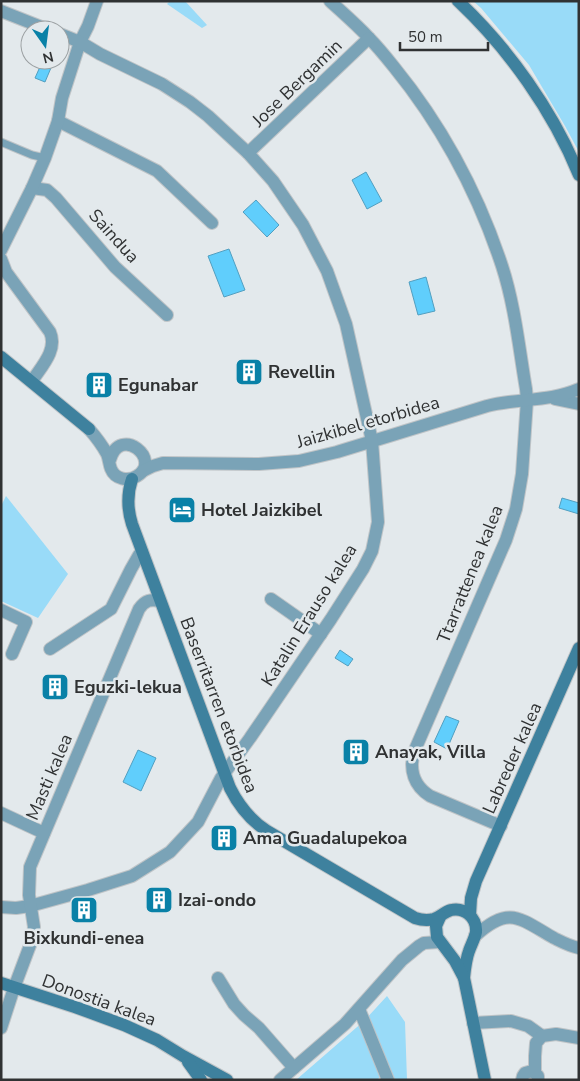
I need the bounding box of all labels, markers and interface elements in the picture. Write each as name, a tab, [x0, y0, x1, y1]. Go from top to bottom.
north arrow	[20, 20, 70, 70]
scale bar	[400, 20, 488, 52]
text: 50 m	[408, 27, 443, 47]
street label: Jose Bergamin	[246, 34, 347, 133]
text: N	[41, 47, 55, 68]
street label: Saindua	[83, 204, 145, 268]
building icon: Revellin	[234, 357, 264, 387]
place label: Revellin	[268, 360, 335, 384]
building icon: Egunabar	[84, 370, 114, 400]
place label: Egunabar	[118, 373, 198, 397]
street label: Jaizkibel etorbidea	[293, 390, 442, 454]
hotel icon: Hotel Jaizkibel	[167, 495, 197, 525]
place label: Hotel Jaizkibel	[201, 498, 323, 522]
street label: Ttarrattenea kalea	[431, 501, 509, 647]
street label: Katalin Erauso kalea	[255, 539, 363, 691]
street label: Baserritarren etorbidea	[174, 614, 264, 796]
building icon: Eguzki-lekua	[40, 672, 70, 702]
place label: Eguzki-lekua	[74, 675, 182, 699]
street label: Labreder kalea	[477, 698, 547, 818]
street label: Masti kalea	[20, 730, 78, 824]
building icon: Anayak, Villa	[341, 737, 371, 767]
place label: Anayak, Villa	[375, 740, 486, 764]
building icon: Ama Guadalupekoa	[209, 823, 239, 853]
place label: Ama Guadalupekoa	[243, 826, 407, 850]
building icon: Izai-ondo	[144, 885, 174, 915]
place label: Izai-ondo	[178, 888, 256, 912]
building icon: Bixkundi-enea	[69, 895, 99, 925]
place label: Bixkundi-enea	[24, 926, 144, 950]
street label: Donostia kalea	[39, 968, 159, 1032]

